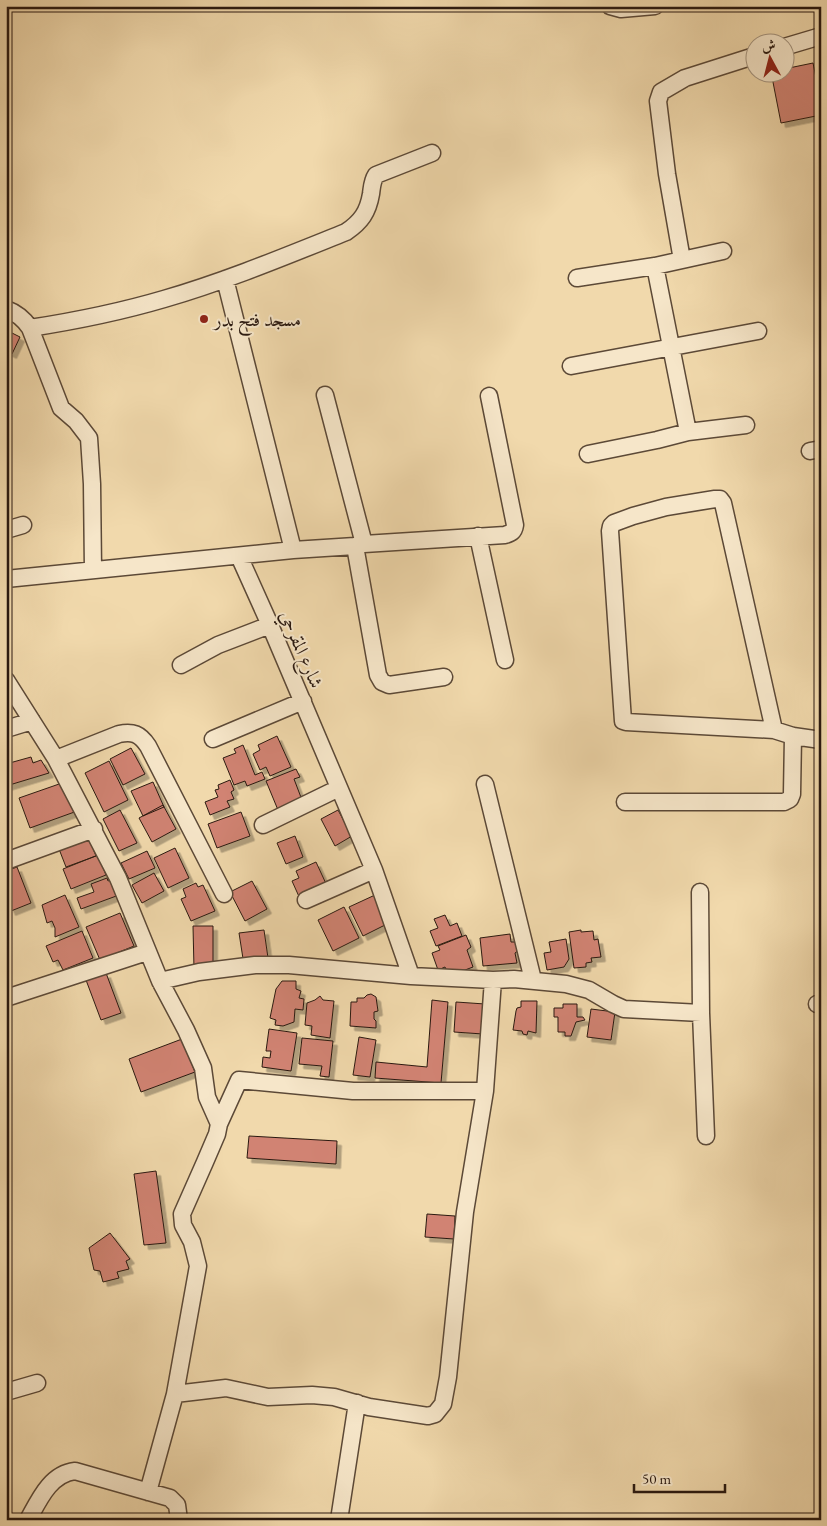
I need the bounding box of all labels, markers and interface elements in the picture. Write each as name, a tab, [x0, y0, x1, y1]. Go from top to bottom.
north arrow	[744, 32, 794, 82]
text: ش	[760, 35, 777, 55]
place label: مسجد فتح بدر	[212, 307, 301, 337]
marker: مسجد فتح بدر	[198, 313, 210, 325]
street label: شارع المقرحي	[271, 607, 329, 693]
scale bar	[634, 1461, 726, 1493]
text: 50 m	[642, 1469, 671, 1488]

